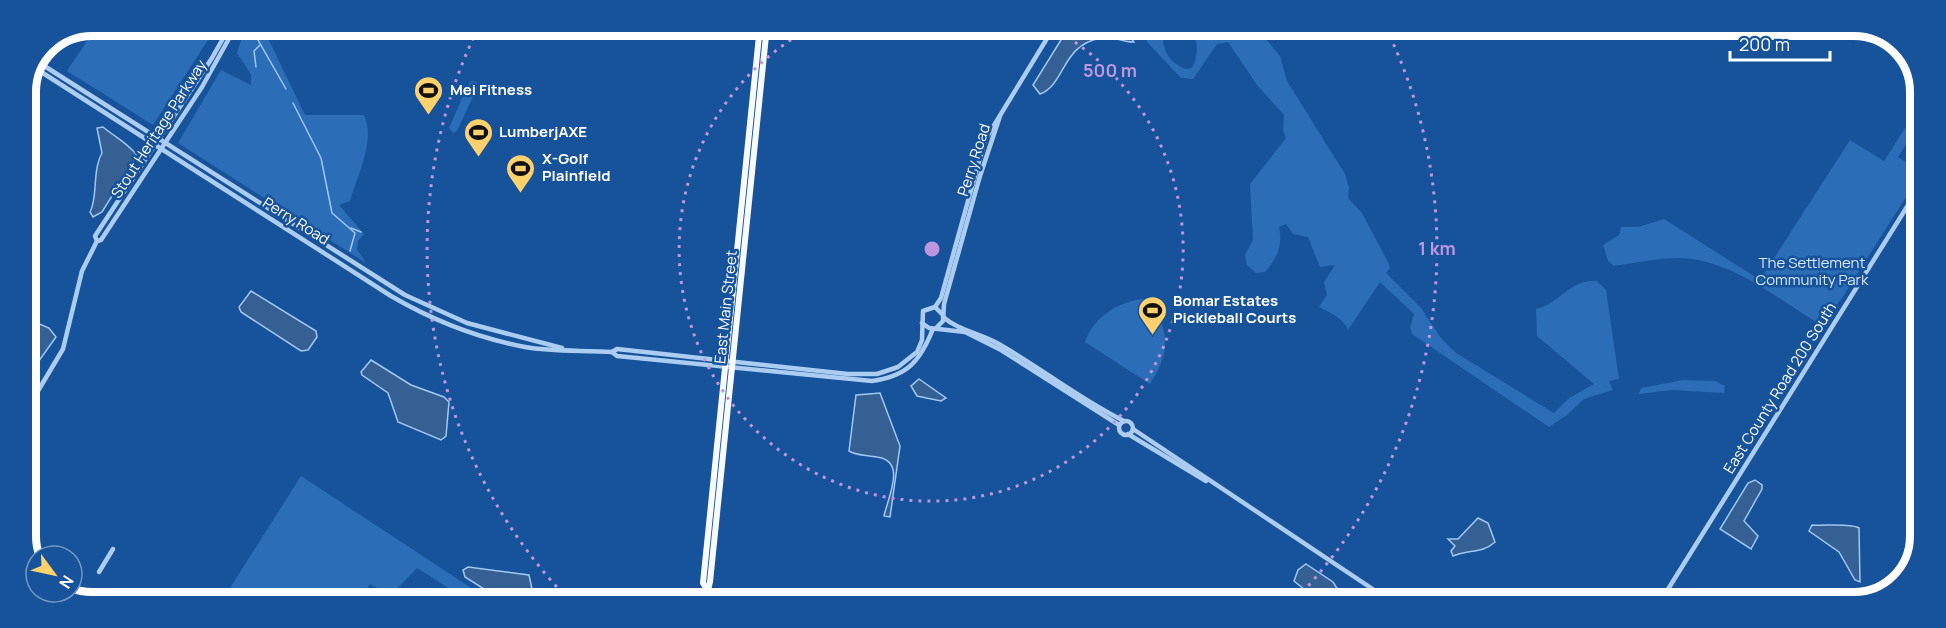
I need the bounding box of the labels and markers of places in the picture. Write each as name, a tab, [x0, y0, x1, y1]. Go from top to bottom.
sports icon: Mei Fitness	[413, 74, 445, 116]
place label: Mei Fitness	[450, 79, 532, 100]
sports icon: LumberjAXE	[462, 116, 494, 158]
place label: LumberjAXE	[499, 121, 587, 142]
place label: X-Golf Plainfield	[542, 148, 611, 186]
sports icon: X-Golf Plainfield	[505, 152, 537, 194]
centre of rings	[922, 239, 942, 259]
place label: Bomar Estates Pickleball Courts	[1173, 290, 1296, 328]
sports icon: Bomar Estates Pickleball Courts	[1136, 294, 1168, 336]

